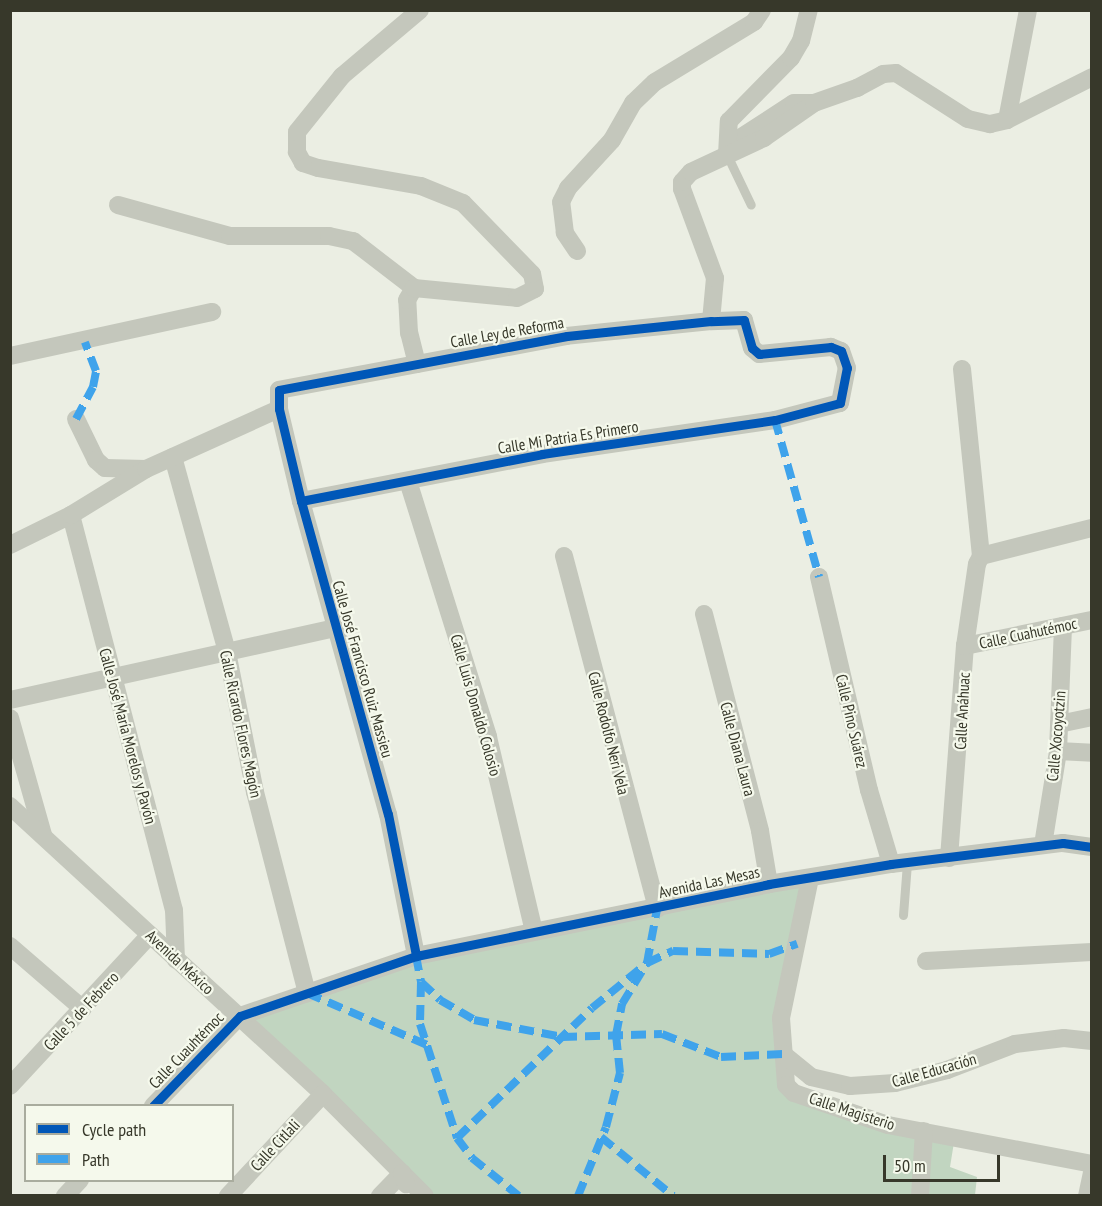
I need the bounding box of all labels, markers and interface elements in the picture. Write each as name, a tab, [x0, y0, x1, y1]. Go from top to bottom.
street label: Calle Ley de Reforma	[449, 313, 565, 351]
street label: Calle Mi Patria Es Primero	[496, 416, 640, 458]
street label: Calle José Francisco Ruiz Massieu	[328, 578, 398, 760]
street label: Calle Cuahutémoc	[977, 613, 1079, 653]
street label: Calle Luis Donaldo Colosio	[447, 632, 505, 778]
street label: Calle José María Morelos y Pavón	[95, 646, 161, 826]
street label: Calle Ricardo Flores Magón	[216, 648, 266, 800]
street label: Calle Rodolfo Neri Vela	[584, 669, 634, 797]
street label: Calle Pino Suárez	[832, 672, 872, 770]
street label: Calle Anáhuac	[950, 672, 974, 750]
street label: Calle Xocoyotzin	[1042, 690, 1070, 782]
street label: Calle Diana Laura	[716, 700, 760, 798]
street label: Avenida Las Mesas	[657, 862, 761, 902]
street label: Avenida México	[142, 926, 218, 998]
street label: Calle 5 de Febrero	[40, 968, 122, 1054]
street label: Calle Cuauhtémoc	[145, 1008, 227, 1092]
street label: Calle Educación	[890, 1049, 978, 1091]
street label: Calle Magisterio	[807, 1088, 897, 1134]
legend	[24, 1104, 234, 1182]
street label: Calle Citlali	[246, 1115, 304, 1175]
text: Cycle path	[82, 1118, 146, 1141]
scale bar	[886, 1143, 1003, 1181]
text: Path	[82, 1148, 110, 1171]
text: 50 m	[894, 1154, 926, 1177]

